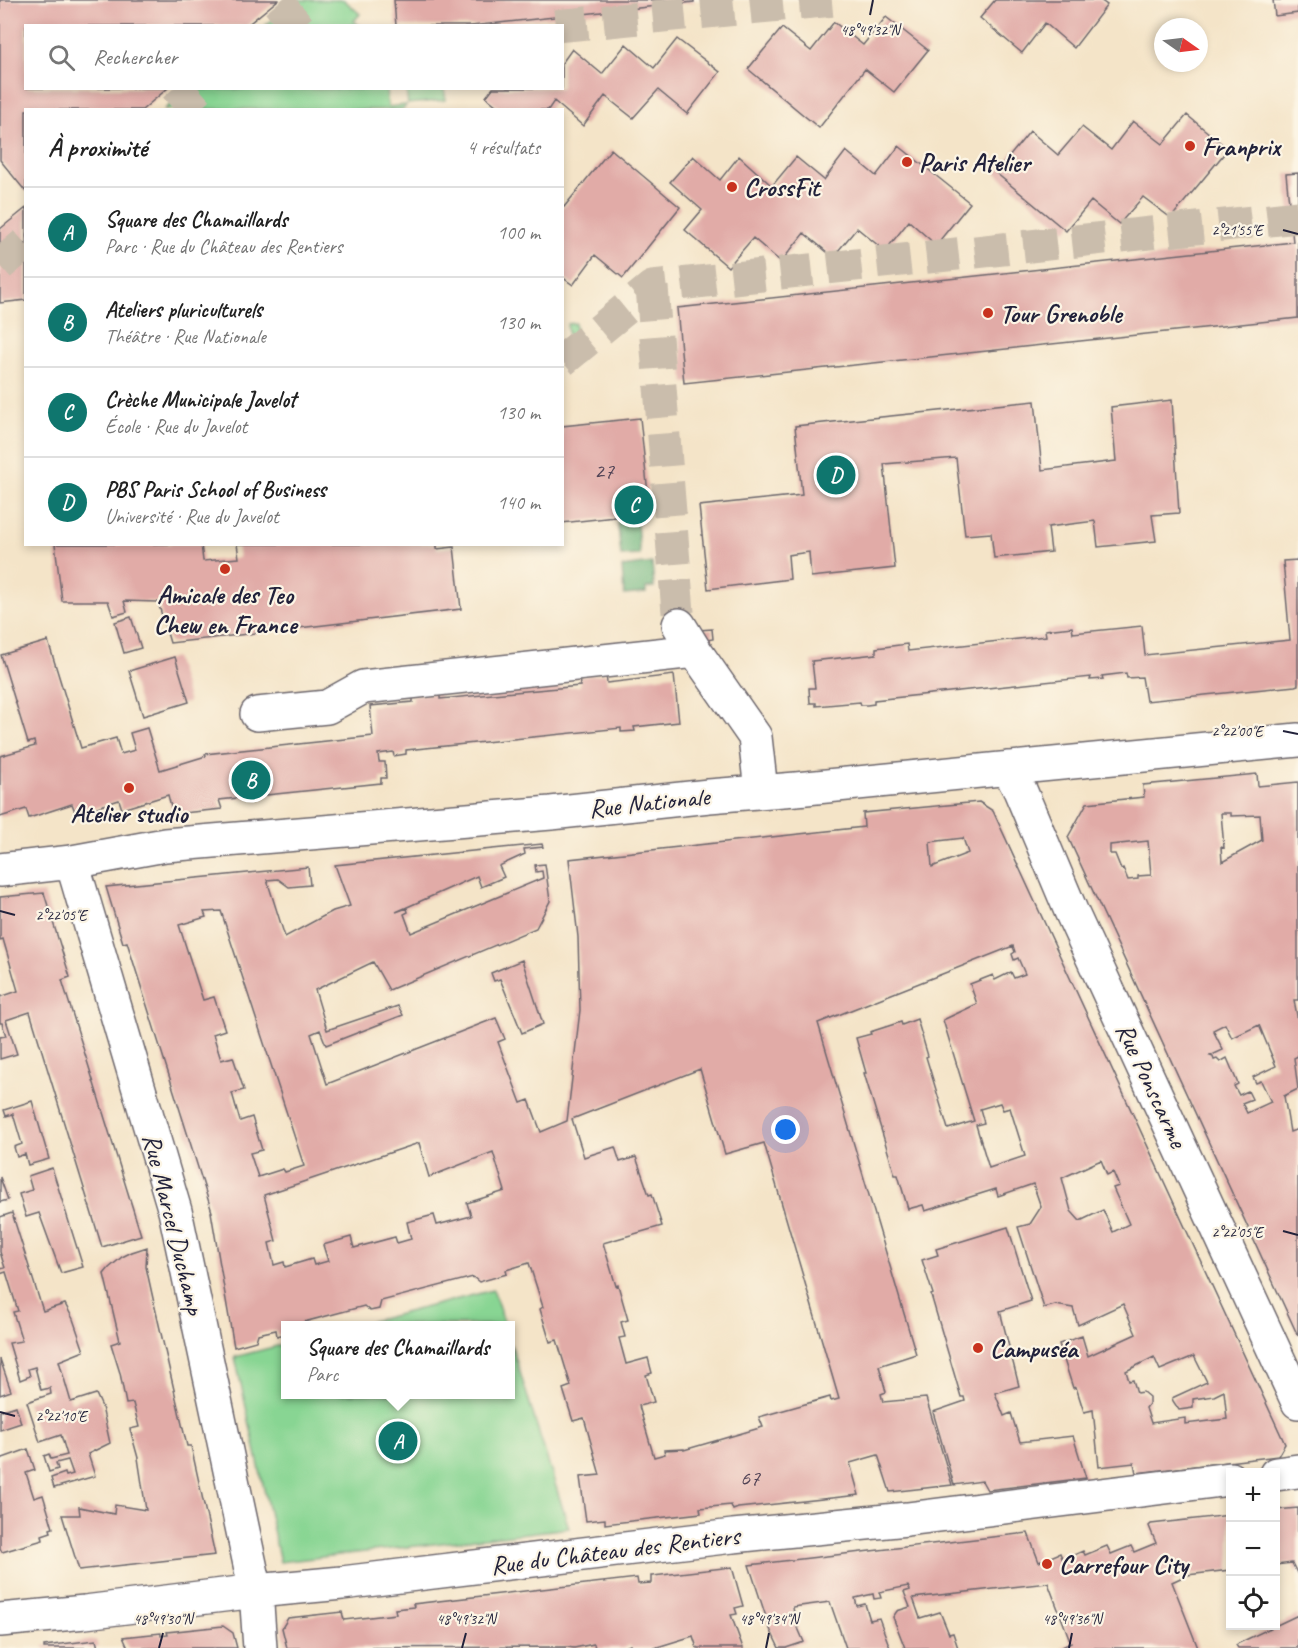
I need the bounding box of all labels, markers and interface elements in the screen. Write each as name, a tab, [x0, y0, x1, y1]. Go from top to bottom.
north arrow	[1154, 18, 1208, 72]
text: 48°49'32"N	[840, 21, 903, 40]
search box	[24, 24, 564, 90]
icon: search	[45, 41, 78, 74]
text: Rechercher	[93, 43, 177, 71]
place label: Franprix	[1202, 130, 1282, 163]
text: À proximité	[48, 131, 147, 164]
text: 4 résultats	[467, 135, 540, 160]
marker: Franprix	[1183, 139, 1197, 153]
place label: Paris Atelier	[919, 146, 1033, 179]
marker: Paris Atelier	[900, 155, 914, 169]
place label: CrossFit	[744, 171, 822, 204]
marker: CrossFit	[725, 180, 739, 194]
text: Square des Chamaillards	[105, 206, 288, 234]
text: A	[62, 220, 73, 245]
text: 100 m	[497, 220, 540, 245]
text: 2°21'55"E	[1211, 221, 1265, 240]
text: Parc · Rue du Château des Rentiers	[105, 234, 342, 259]
text: Ateliers pluriculturels	[105, 296, 262, 324]
place label: Tour Grenoble	[1000, 297, 1124, 330]
marker: Tour Grenoble	[981, 306, 995, 320]
text: B	[62, 310, 73, 335]
text: 130 m	[497, 310, 540, 335]
text: Théâtre · Rue Nationale	[105, 324, 266, 349]
text: Crèche Municipale Javelot	[105, 386, 296, 414]
text: C	[63, 400, 72, 425]
text: 130 m	[497, 400, 540, 425]
text: École · Rue du Javelot	[105, 414, 247, 439]
pin: D	[816, 452, 856, 498]
house number: 27	[594, 457, 615, 485]
text: PBS Paris School of Business	[105, 476, 326, 504]
pin: C	[614, 482, 654, 528]
text: D	[62, 490, 73, 515]
text: 140 m	[497, 490, 540, 515]
text: Université · Rue du Javelot	[105, 504, 279, 529]
marker: Amicale des Teo Chew en France	[218, 562, 232, 576]
place label: Amicale des Teo Chew en France	[154, 578, 299, 641]
text: 2°22'00"E	[1211, 722, 1265, 741]
pin: B	[232, 758, 270, 802]
street label: Rue Nationale	[587, 780, 713, 825]
marker: Atelier studio	[122, 781, 136, 795]
place label: Atelier studio	[71, 797, 189, 830]
text: 2°22'05"E	[35, 906, 89, 925]
street label: Rue Ponscarme	[1108, 1018, 1195, 1154]
your location	[771, 1115, 800, 1144]
street label: Rue Marcel Duchamp	[135, 1130, 212, 1319]
text: 2°22'05"E	[1211, 1223, 1265, 1242]
popup	[281, 1321, 515, 1399]
place label: Campuséa	[990, 1332, 1080, 1365]
text: Square des Chamaillards	[307, 1334, 489, 1362]
marker: Campuséa	[971, 1341, 985, 1355]
text: Parc	[307, 1362, 338, 1387]
text: 2°22'10"E	[35, 1407, 89, 1426]
pin: A	[378, 1418, 418, 1464]
house number: 67	[740, 1464, 761, 1492]
map controls	[1226, 1468, 1280, 1630]
button: +	[1226, 1468, 1280, 1522]
street label: Rue du Château des Rentiers	[489, 1519, 743, 1582]
button: −	[1226, 1522, 1280, 1576]
place label: Carrefour City	[1059, 1548, 1191, 1581]
marker: Carrefour City	[1040, 1557, 1054, 1571]
button: locate	[1226, 1576, 1280, 1630]
text: 48°49'30"N	[133, 1610, 196, 1629]
text: 48°49'32"N	[436, 1610, 499, 1629]
text: 48°49'34"N	[739, 1610, 802, 1629]
text: 48°49'36"N	[1042, 1610, 1105, 1629]

